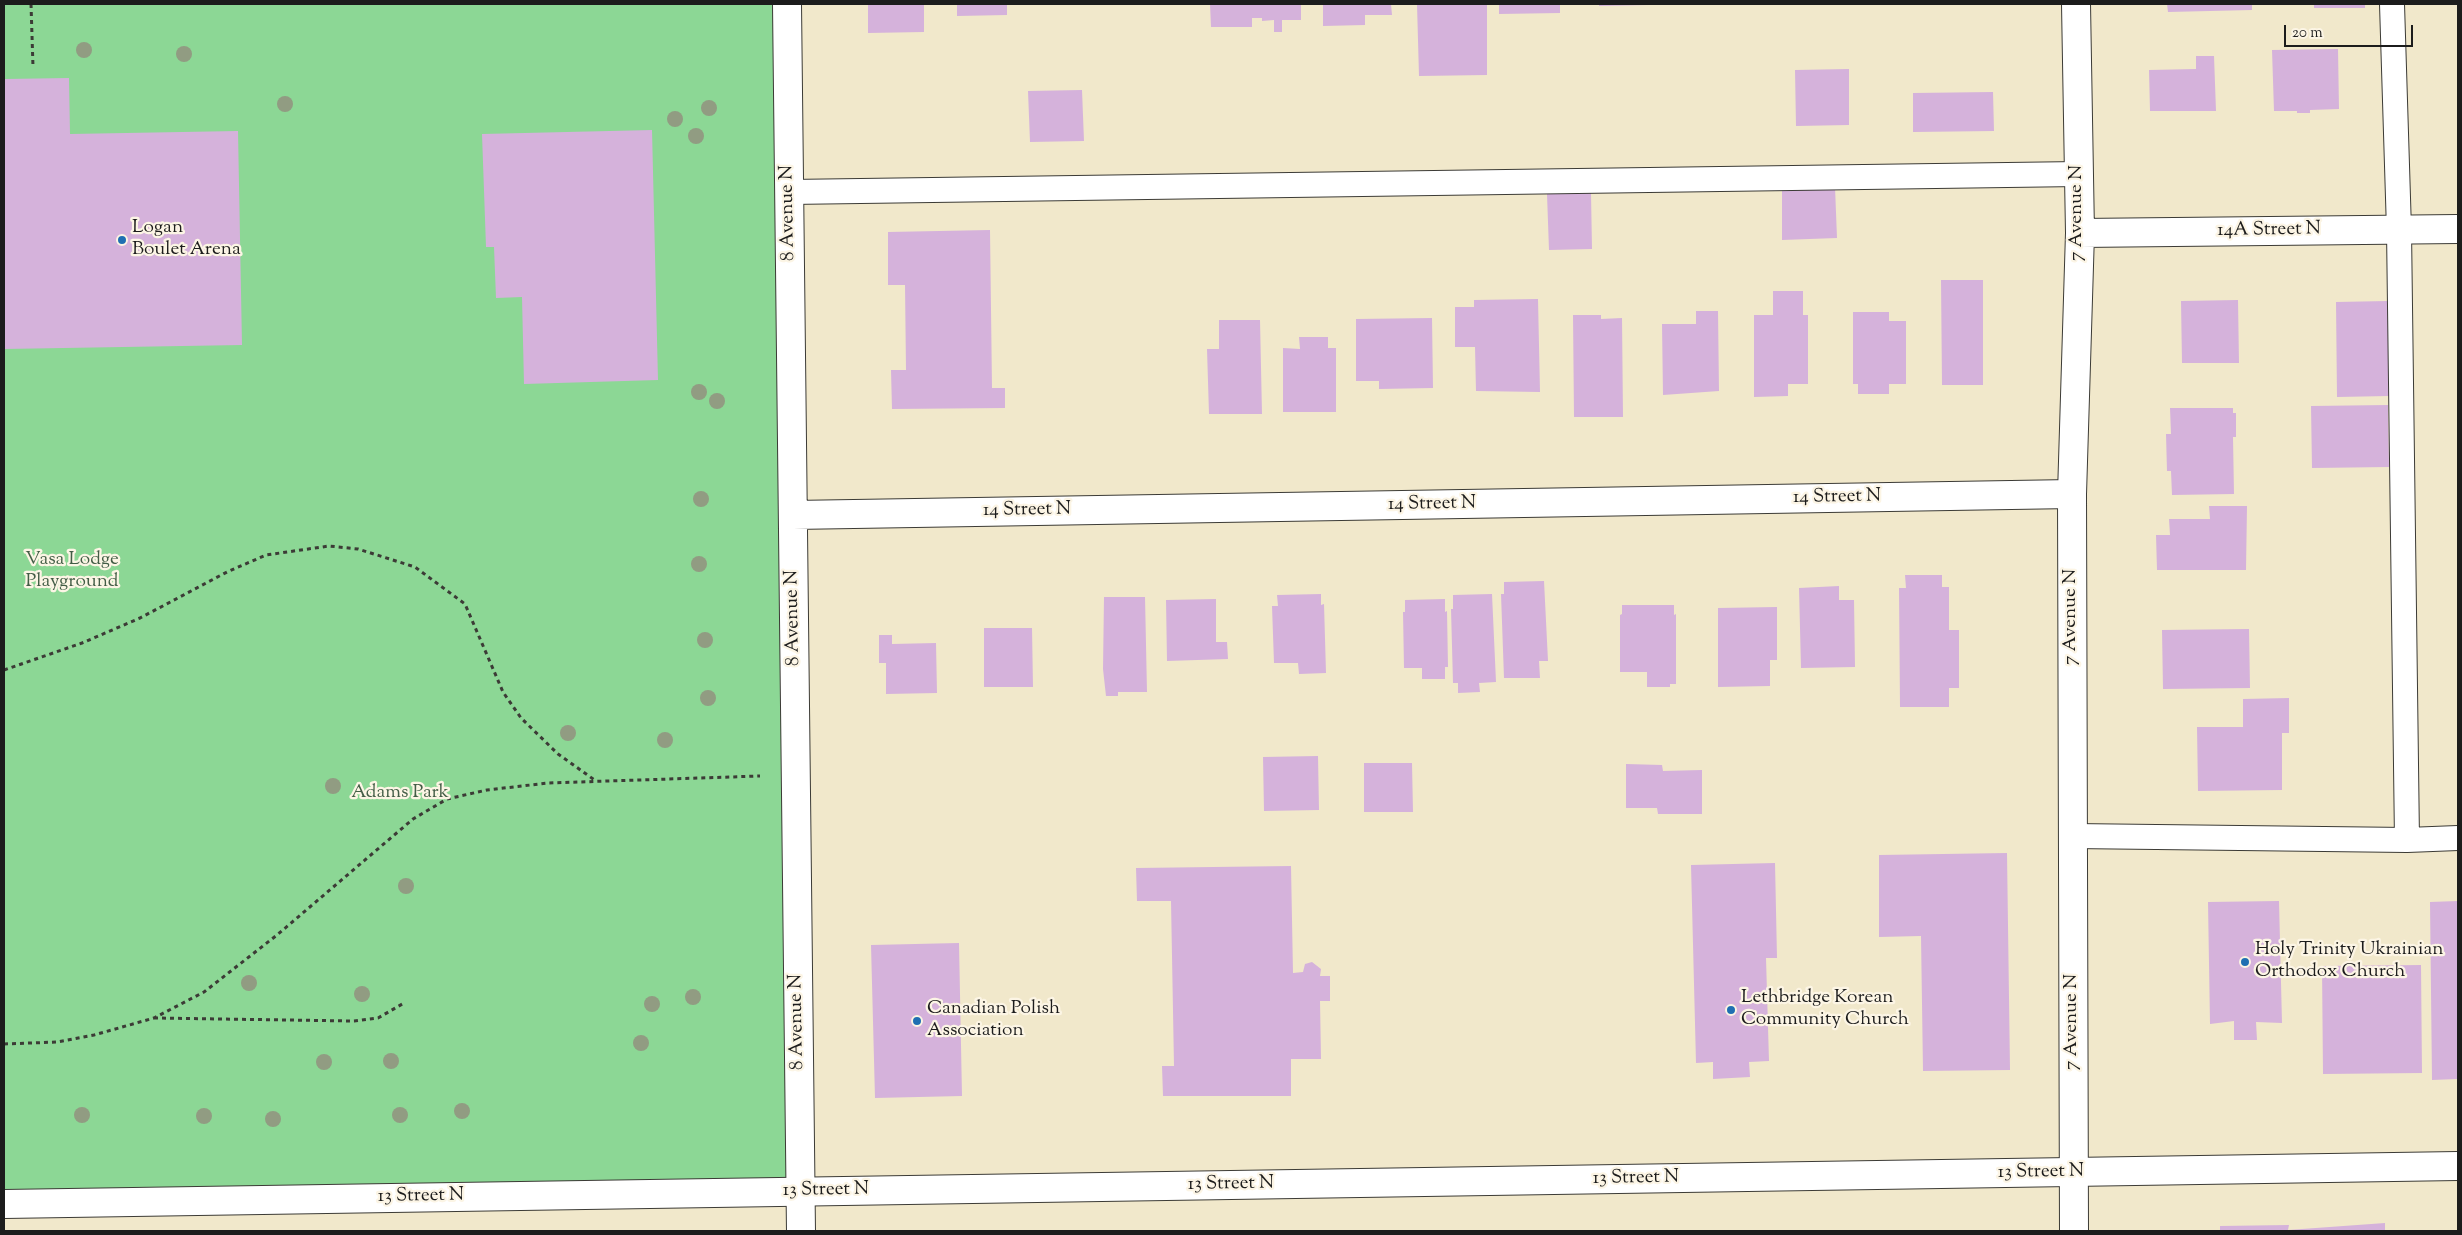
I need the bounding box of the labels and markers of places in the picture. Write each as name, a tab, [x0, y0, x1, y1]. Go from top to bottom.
place label: Logan Boulet Arena	[132, 218, 241, 262]
marker: Logan Boulet Arena	[116, 234, 128, 246]
place label: Holy Trinity Ukrainian Orthodox Church	[2255, 940, 2443, 984]
marker: Holy Trinity Ukrainian Orthodox Church	[2239, 956, 2251, 968]
place label: Lethbridge Korean Community Church	[1741, 988, 1909, 1032]
place label: Canadian Polish Association	[927, 999, 1060, 1043]
marker: Lethbridge Korean Community Church	[1725, 1004, 1737, 1016]
marker: Canadian Polish Association	[911, 1015, 923, 1027]

